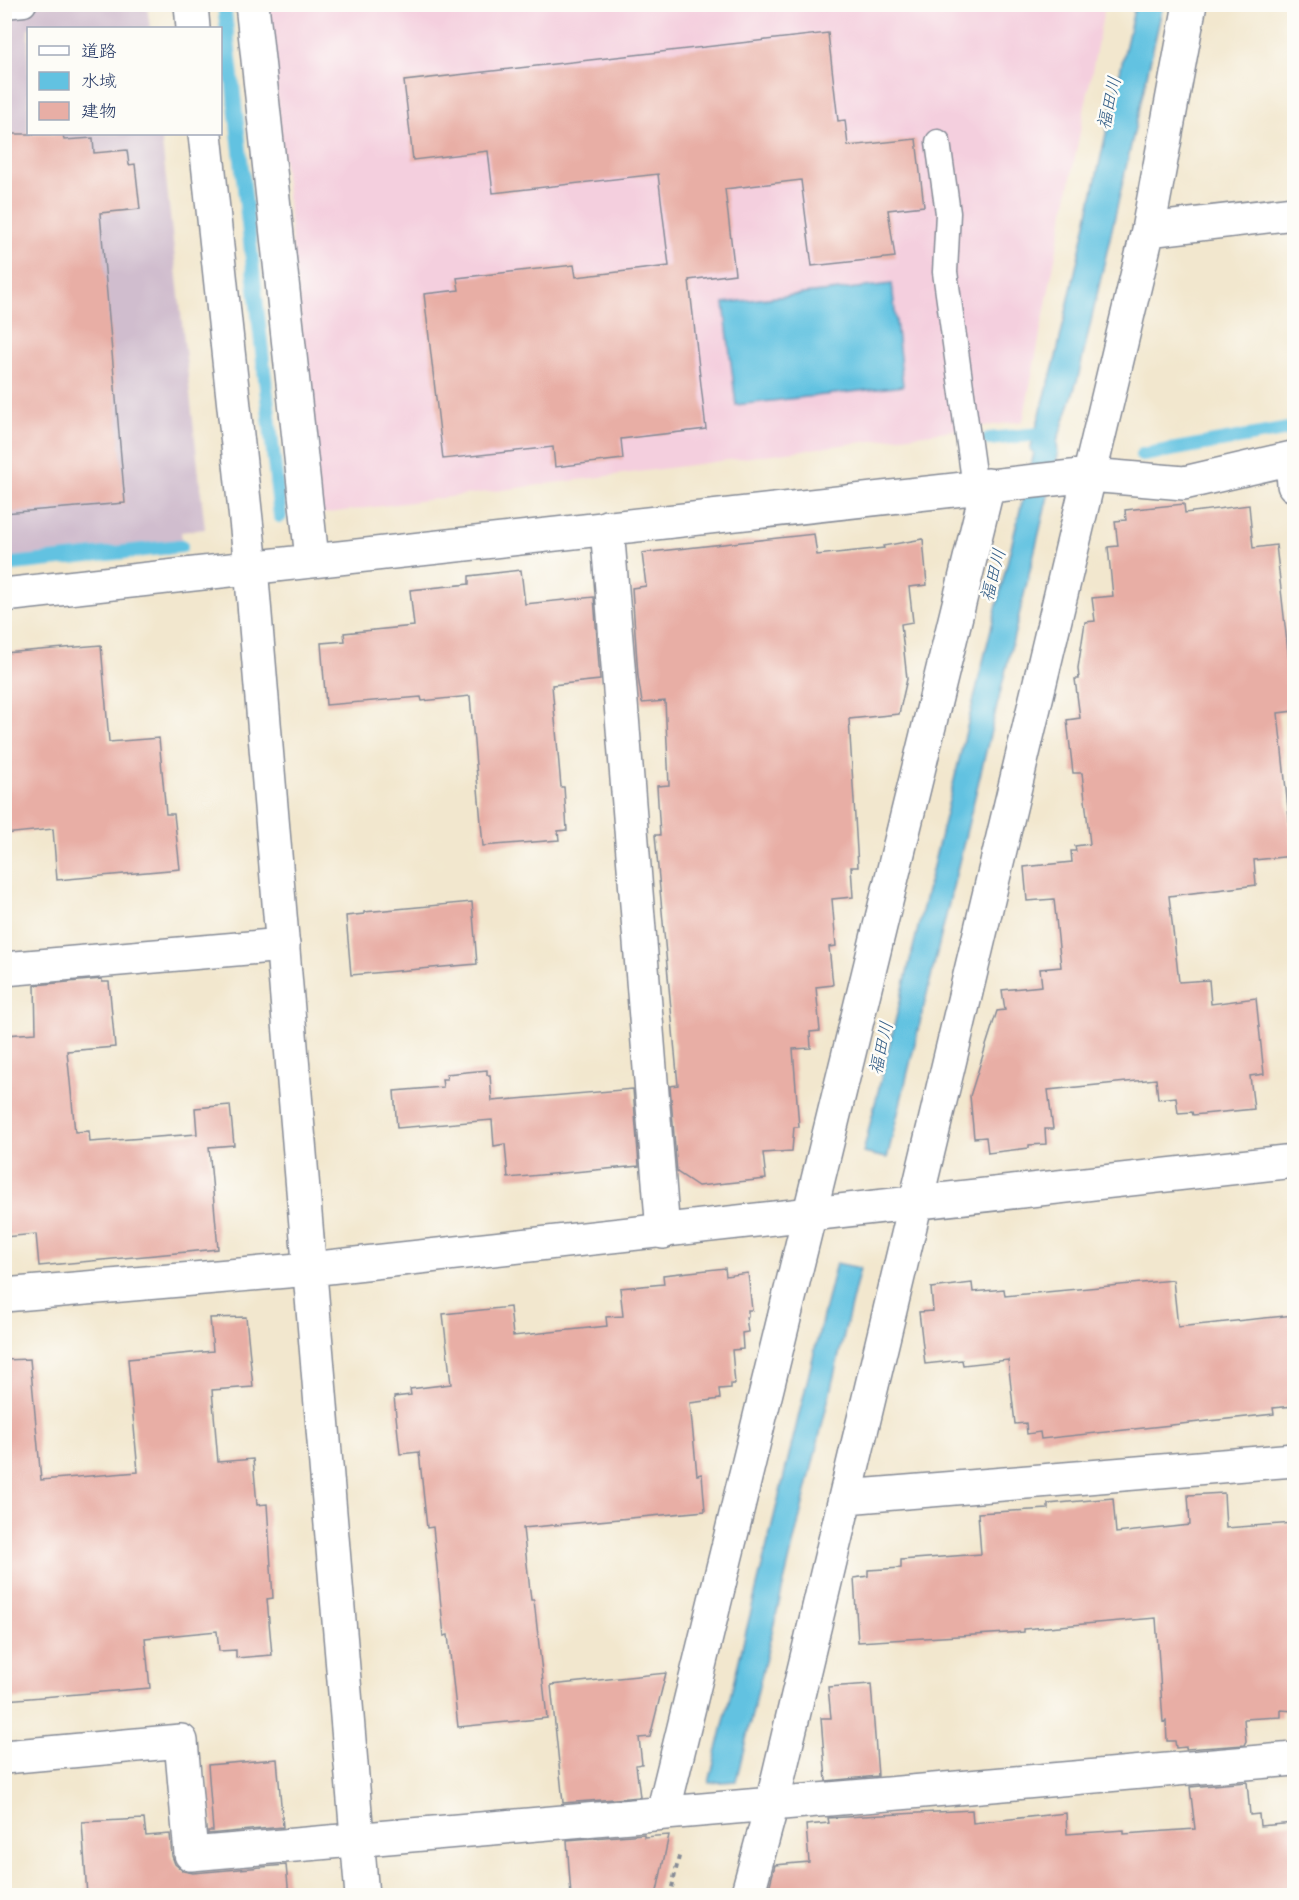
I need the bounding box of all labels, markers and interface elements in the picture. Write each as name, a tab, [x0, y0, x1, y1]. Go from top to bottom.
legend	[27, 27, 222, 135]
text: 道路	[81, 41, 117, 62]
text: 水域	[81, 71, 117, 92]
water label: 福田川	[1093, 74, 1126, 132]
text: 建物	[81, 101, 117, 122]
water label: 福田川	[976, 546, 1011, 604]
water label: 福田川	[865, 1019, 898, 1077]

